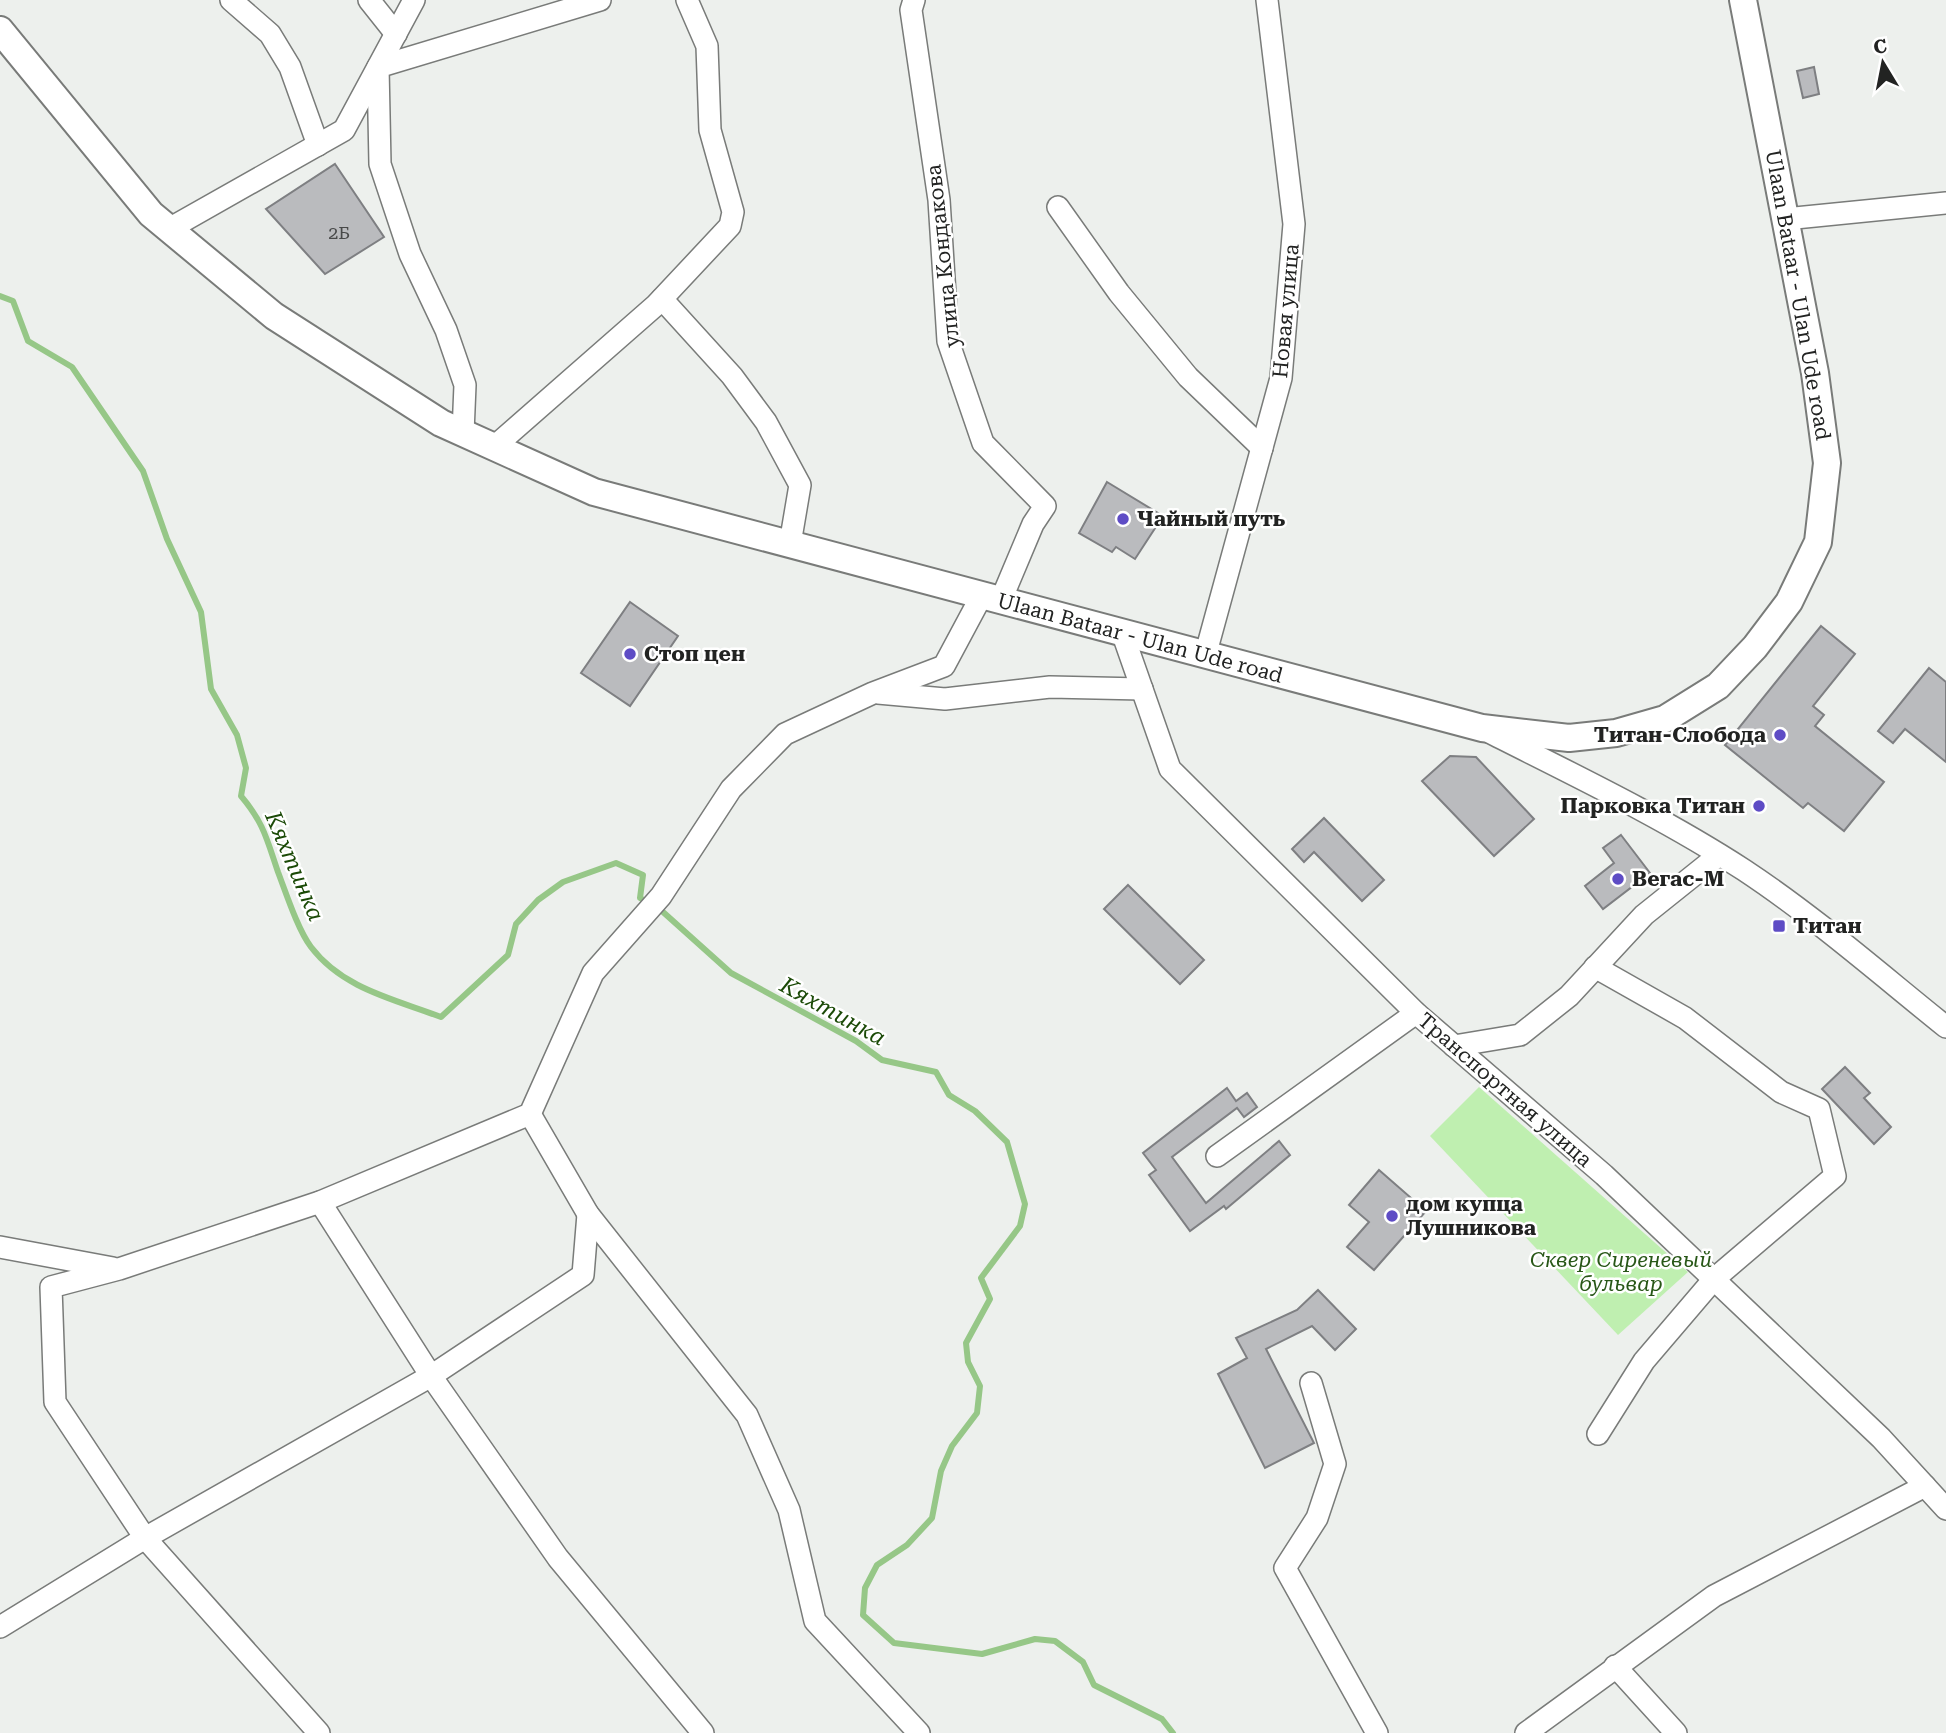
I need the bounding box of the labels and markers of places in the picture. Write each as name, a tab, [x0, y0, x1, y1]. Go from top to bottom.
place label: Чайный путь	[1137, 507, 1286, 531]
marker: Чайный путь	[1115, 511, 1131, 527]
place label: Стоп цен	[644, 642, 745, 666]
marker: Стоп цен	[622, 646, 638, 662]
place label: Титан-Слобода	[1594, 723, 1767, 747]
marker: Титан-Слобода	[1772, 727, 1788, 743]
place label: Парковка Титан	[1561, 794, 1745, 818]
marker: Парковка Титан	[1751, 798, 1767, 814]
place label: Вегас-М	[1632, 867, 1724, 891]
marker: Вегас-М	[1610, 871, 1626, 887]
place label: Титан	[1793, 914, 1862, 938]
marker: Титан	[1771, 918, 1787, 934]
place label: дом купца Лушникова	[1406, 1192, 1537, 1240]
marker: дом купца Лушникова	[1384, 1208, 1400, 1224]

